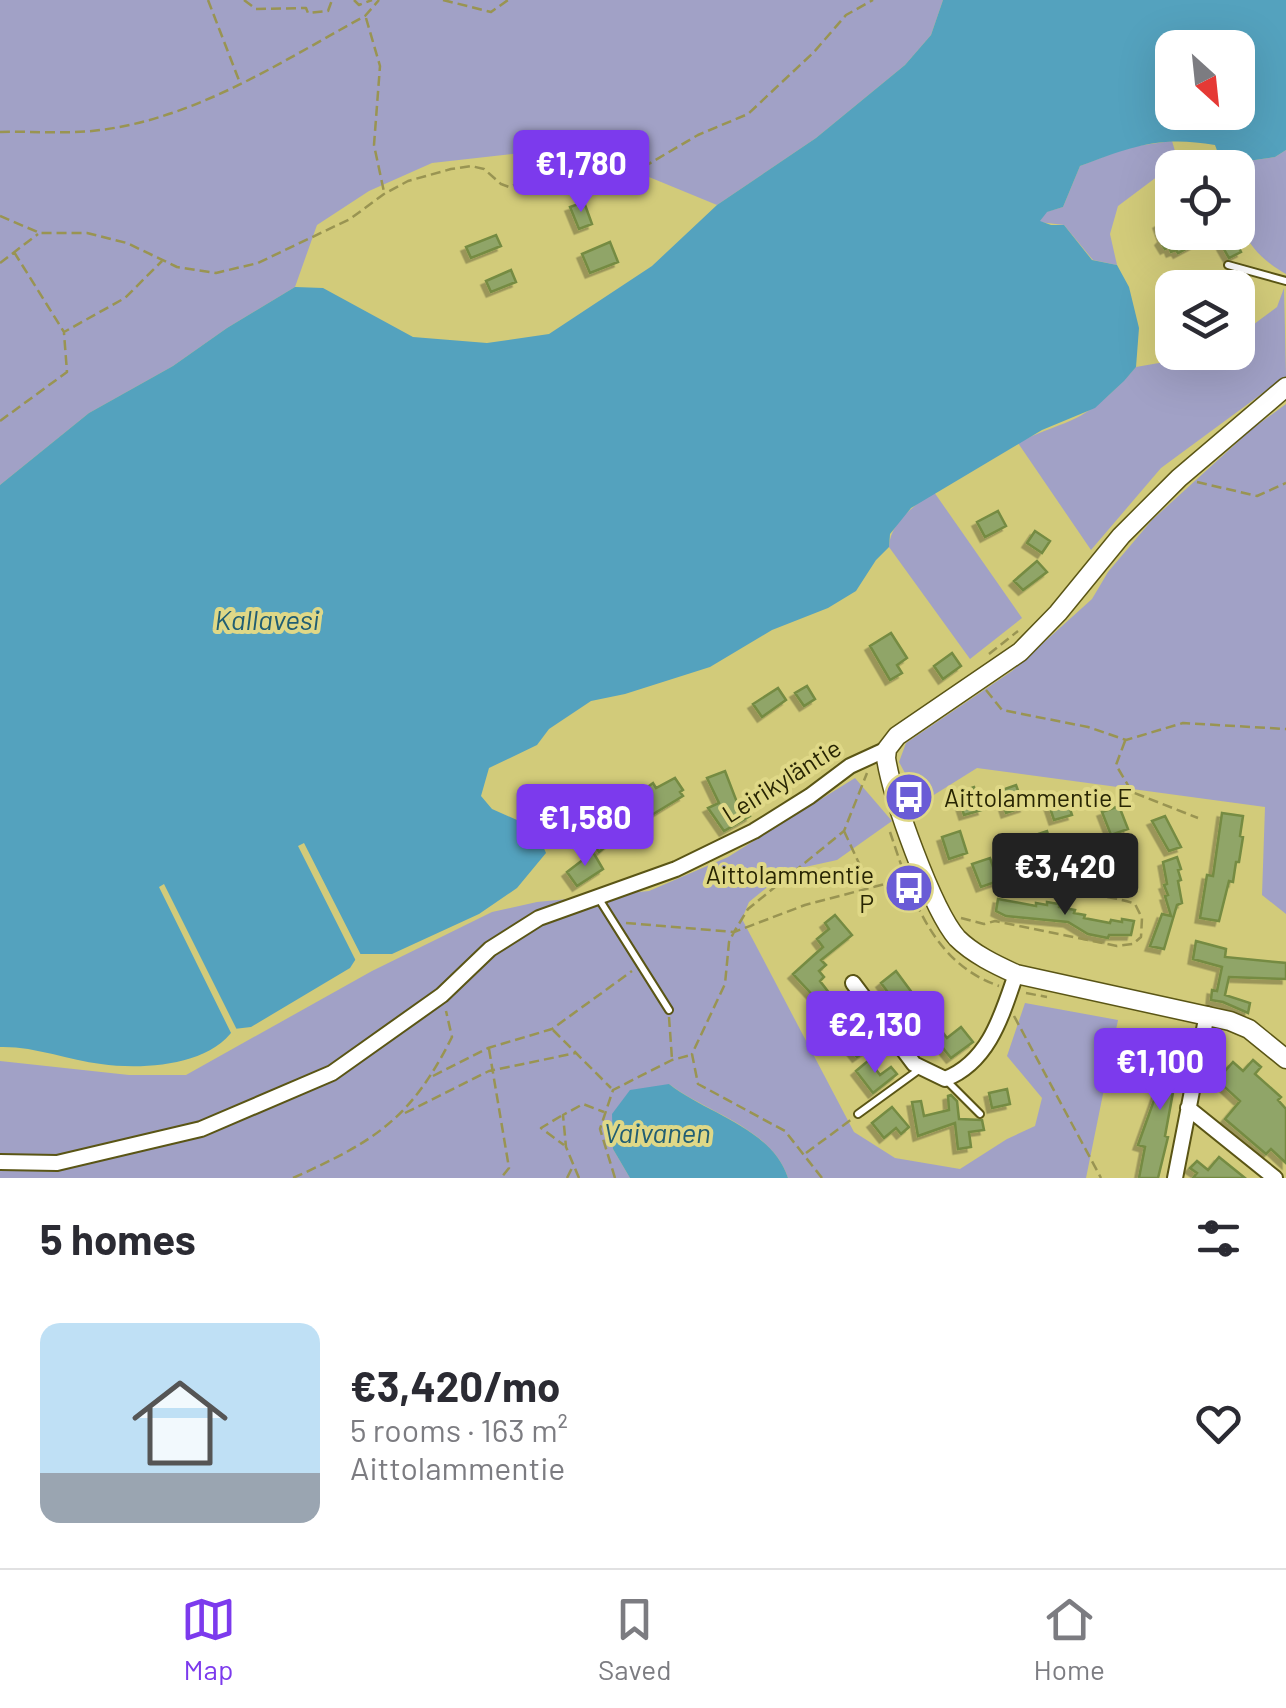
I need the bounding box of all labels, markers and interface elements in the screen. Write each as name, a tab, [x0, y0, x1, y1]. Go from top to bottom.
north arrow	[1155, 30, 1255, 130]
map controls	[1155, 30, 1255, 370]
pin: €1,780	[500, 130, 662, 215]
text: €1,780	[535, 143, 627, 181]
button: locate	[1155, 150, 1255, 250]
button: layers	[1155, 270, 1255, 370]
water label: Kallavesi	[214, 602, 320, 636]
street label: Leirikyläntie	[716, 732, 846, 828]
bus stop icon: Aittolammentie E	[883, 771, 935, 823]
place label: Aittolammentie E	[944, 782, 1132, 812]
pin: €1,580	[504, 784, 666, 869]
text: €1,580	[539, 797, 631, 835]
pin: €3,420	[984, 833, 1146, 918]
text: €3,420	[1014, 846, 1116, 884]
place label: Aittolammentie P	[706, 859, 874, 918]
bus stop icon: Aittolammentie P	[883, 862, 935, 914]
pin: €2,130	[794, 991, 956, 1076]
text: €2,130	[828, 1004, 922, 1042]
pin: €1,100	[1079, 1028, 1241, 1113]
text: €1,100	[1116, 1041, 1204, 1079]
water label: Vaivanen	[603, 1115, 711, 1149]
icon: filters	[1191, 1211, 1246, 1266]
text: 5 homes	[40, 1213, 196, 1263]
text: €3,420/mo	[350, 1360, 560, 1410]
icon: home	[120, 1363, 240, 1483]
icon: heart	[1191, 1396, 1246, 1451]
text: 5 rooms · 163 m²	[350, 1410, 568, 1448]
text: Aittolammentie	[350, 1448, 565, 1486]
tab: Map	[181, 1592, 236, 1686]
tab: Saved	[598, 1592, 672, 1686]
tab: Home	[1034, 1592, 1105, 1686]

